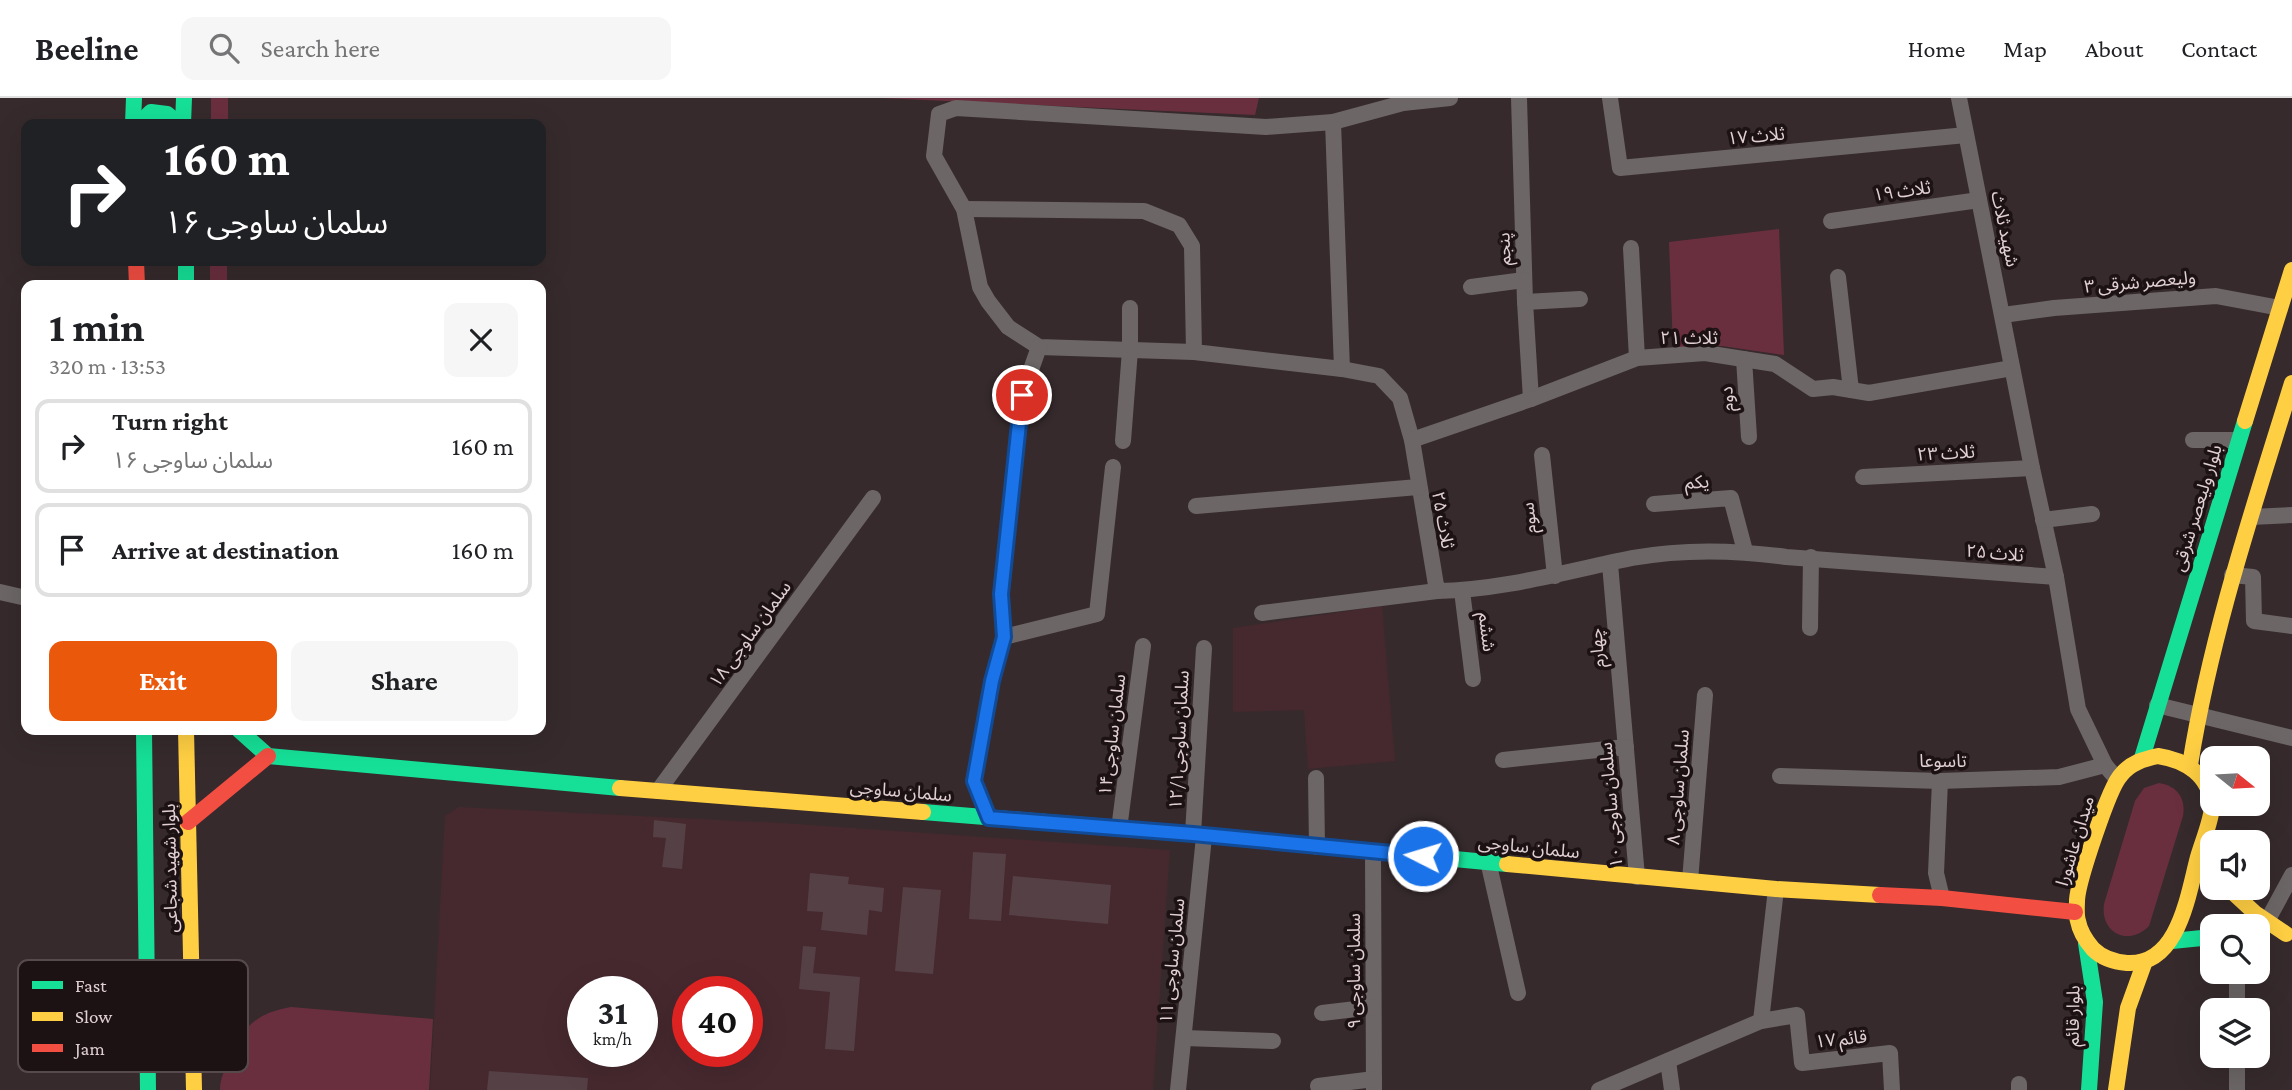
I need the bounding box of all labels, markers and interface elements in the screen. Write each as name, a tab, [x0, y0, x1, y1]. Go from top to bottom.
search box	[181, 17, 671, 80]
icon: search	[205, 29, 243, 67]
text: Beeline	[35, 30, 139, 67]
text: Search here	[261, 34, 380, 63]
text: Home	[1908, 35, 1965, 62]
text: Map	[2003, 35, 2047, 62]
text: About	[2085, 35, 2143, 62]
text: Contact	[2181, 35, 2257, 62]
street label: ثلاث ۱۷	[1726, 124, 1786, 148]
text: 160 m	[164, 131, 290, 186]
icon: right	[49, 147, 140, 238]
street label: ثلاث ۱۹	[1872, 177, 1932, 205]
street label: شهید ثلاث	[1987, 189, 2023, 269]
text: سلمان ساوجی ۱۶	[164, 204, 388, 240]
street label: پنجم	[1493, 232, 1518, 266]
street label: ولیعصر شرقی ۳	[2083, 267, 2197, 298]
text: 1 min	[49, 303, 145, 350]
button: close	[444, 303, 518, 377]
street label: ثلاث ۲۱	[1660, 328, 1718, 348]
text: 320 m · 13:53	[49, 353, 166, 379]
pin	[992, 365, 1052, 425]
icon: arrive	[1003, 376, 1041, 414]
street label: دوم	[1716, 385, 1742, 412]
text: Turn right	[112, 407, 228, 436]
icon: right	[53, 427, 91, 465]
text: 160 m	[452, 432, 514, 461]
street label: ثلاث ۲۳	[1917, 441, 1975, 465]
street label: بلوار ولیعصر شرقی	[2168, 442, 2227, 574]
text: سلمان ساوجی ۱۶	[112, 447, 273, 473]
street label: یکم	[1684, 471, 1710, 496]
street label: ثلاث ۲۵	[1428, 490, 1458, 550]
street label: سوم	[1517, 501, 1545, 535]
icon: arrive	[53, 531, 91, 569]
text: Arrive at destination	[112, 536, 339, 565]
text: 160 m	[452, 536, 514, 565]
street label: ثلاث ۲۵	[1965, 541, 2025, 565]
street label: سلمان ساوجی ۱۸	[705, 577, 796, 691]
street label: ششم	[1472, 611, 1499, 653]
street label: چهارم	[1585, 627, 1613, 669]
button: Exit	[49, 641, 277, 721]
button: Share	[291, 641, 518, 721]
street label: سلمان ساوجی۱۲/۱	[1165, 670, 1194, 810]
street label: سلمان ساوجی۱۴	[1095, 673, 1130, 797]
street label: سلمان ساوجی ۸	[1663, 728, 1694, 846]
street label: سلمان ساوجی ۱۰	[1596, 741, 1627, 869]
north arrow	[2200, 746, 2270, 816]
map controls	[2200, 746, 2270, 1068]
street label: تاسوعا	[1919, 751, 1967, 772]
street label: سلمان ساوجی	[849, 777, 953, 806]
street label: میدان عاشورا	[2052, 794, 2099, 889]
street label: بلوار شهید شجاعی	[159, 803, 182, 933]
position arrow	[1386, 819, 1460, 893]
button: sound	[2200, 830, 2270, 900]
street label: سلمان ساوجی	[1477, 832, 1581, 863]
street label: سلمان ساوجی ۱۱	[1155, 897, 1190, 1025]
street label: سلمان ساوجی ۹	[1344, 913, 1365, 1029]
button: search	[2200, 914, 2270, 984]
legend	[18, 960, 248, 1072]
text: Fast	[75, 975, 107, 996]
speed limit sign: 40	[672, 976, 763, 1067]
street label: بلوار قائم	[2062, 985, 2087, 1047]
text: 31	[597, 993, 628, 1032]
button: layers	[2200, 998, 2270, 1068]
text: Slow	[75, 1006, 112, 1027]
street label: قائم ۱۷	[1814, 1026, 1868, 1055]
text: km/h	[593, 1029, 632, 1049]
text: Jam	[73, 1038, 105, 1059]

